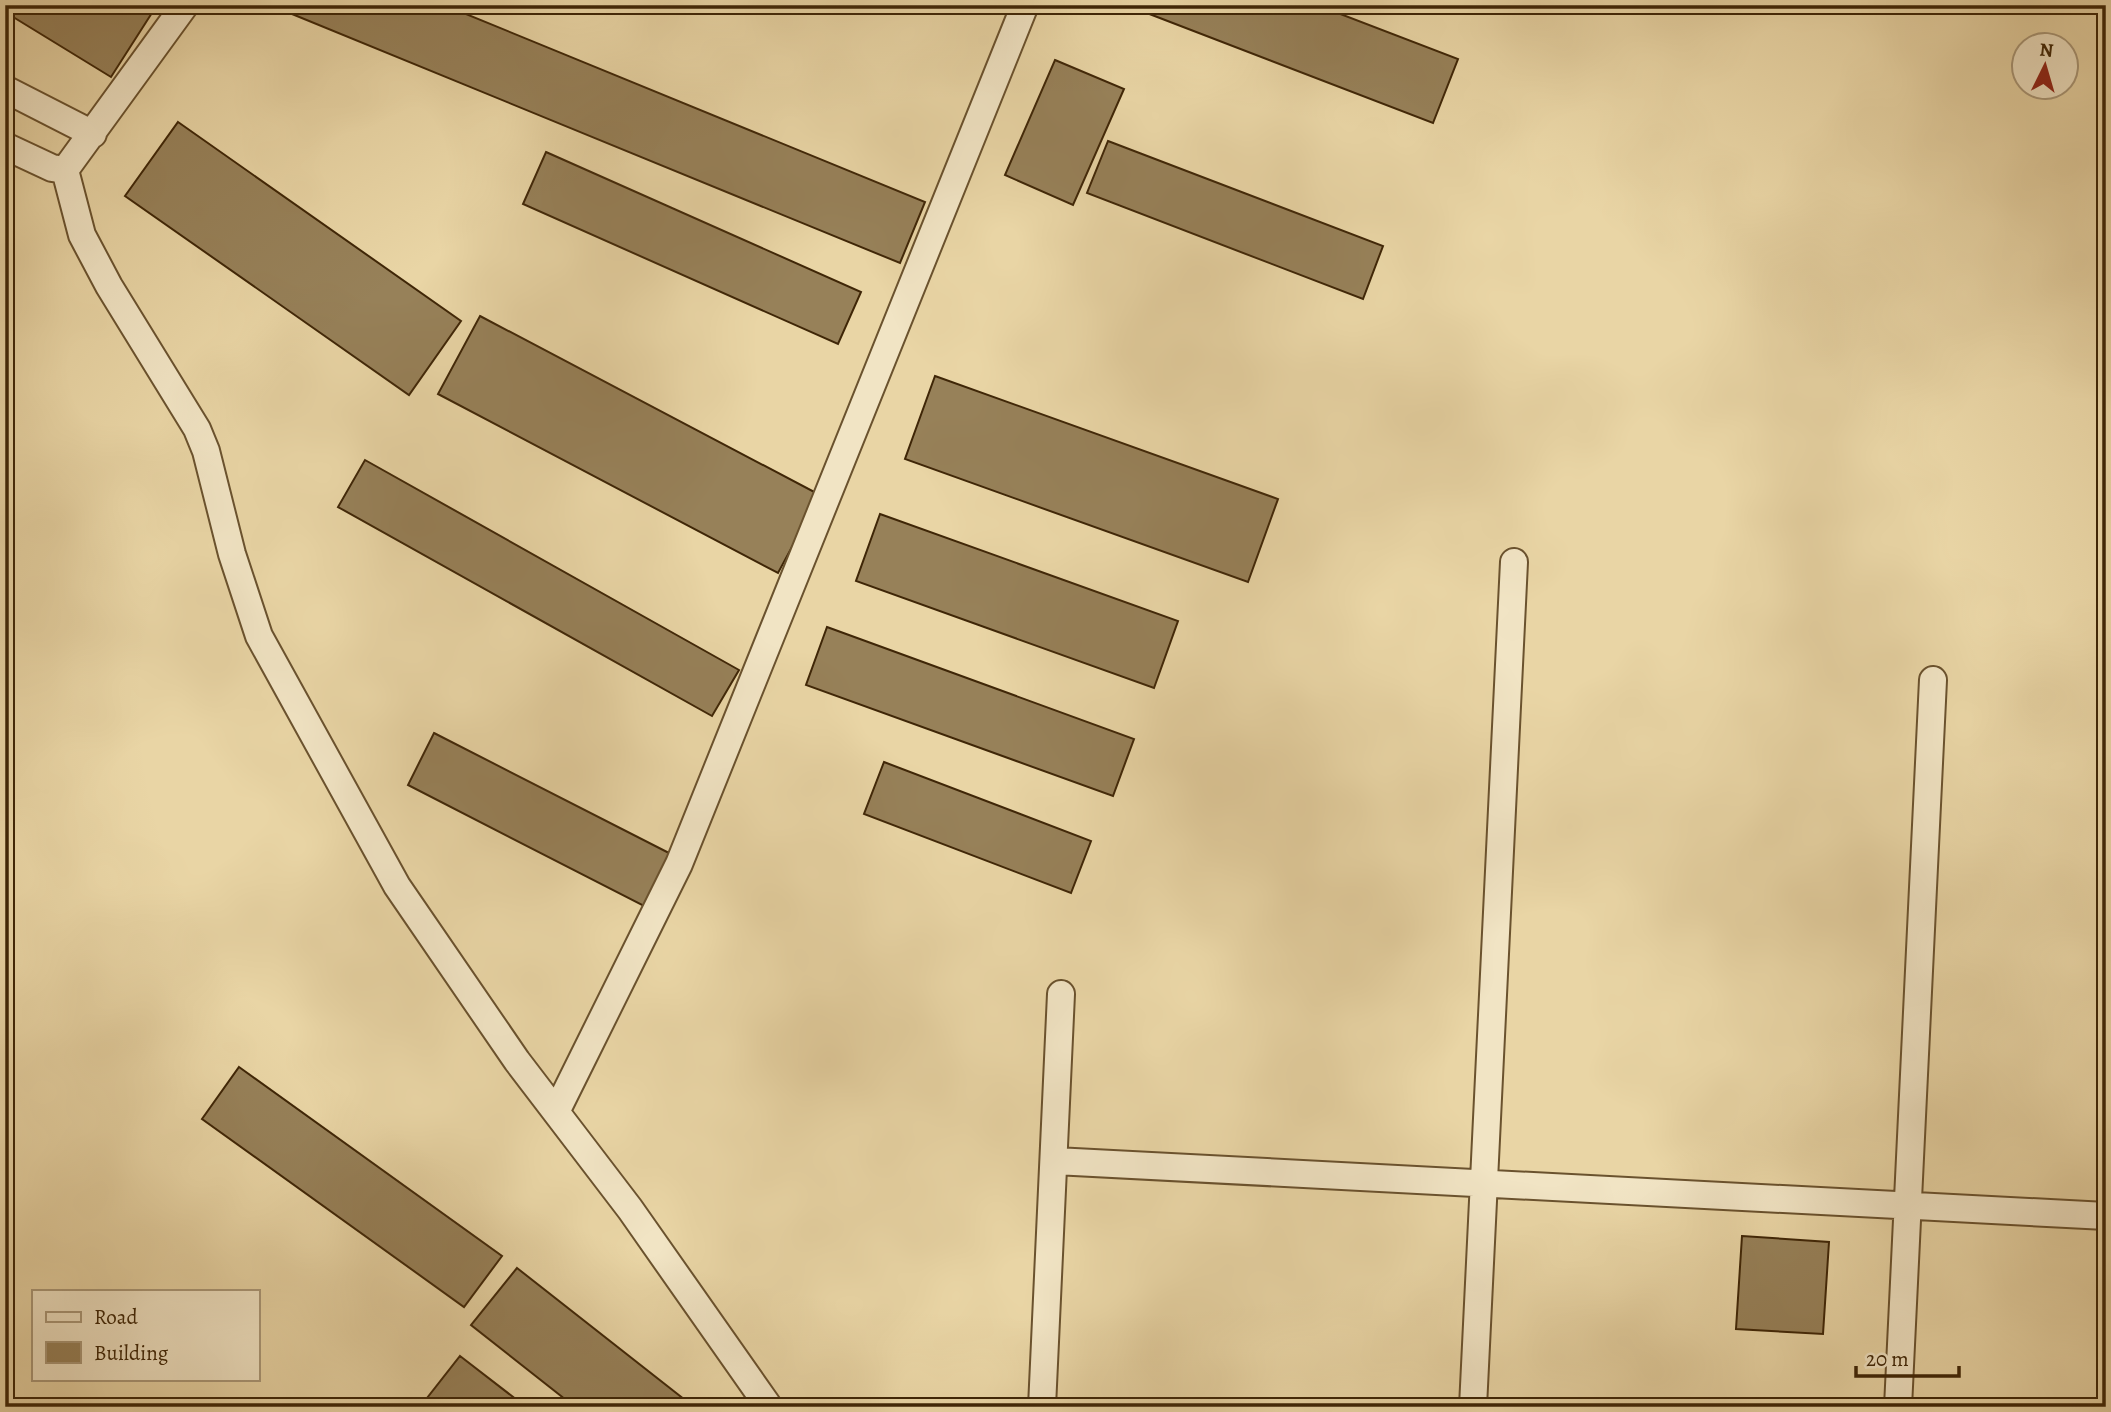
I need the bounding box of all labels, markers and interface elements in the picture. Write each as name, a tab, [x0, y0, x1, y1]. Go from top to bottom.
north arrow	[2010, 32, 2080, 102]
text: N	[2038, 37, 2055, 64]
legend	[32, 1290, 259, 1380]
text: Road	[94, 1303, 138, 1331]
scale bar	[1856, 1335, 1959, 1379]
text: Building	[94, 1339, 169, 1367]
text: 20 m	[1866, 1345, 1909, 1373]

